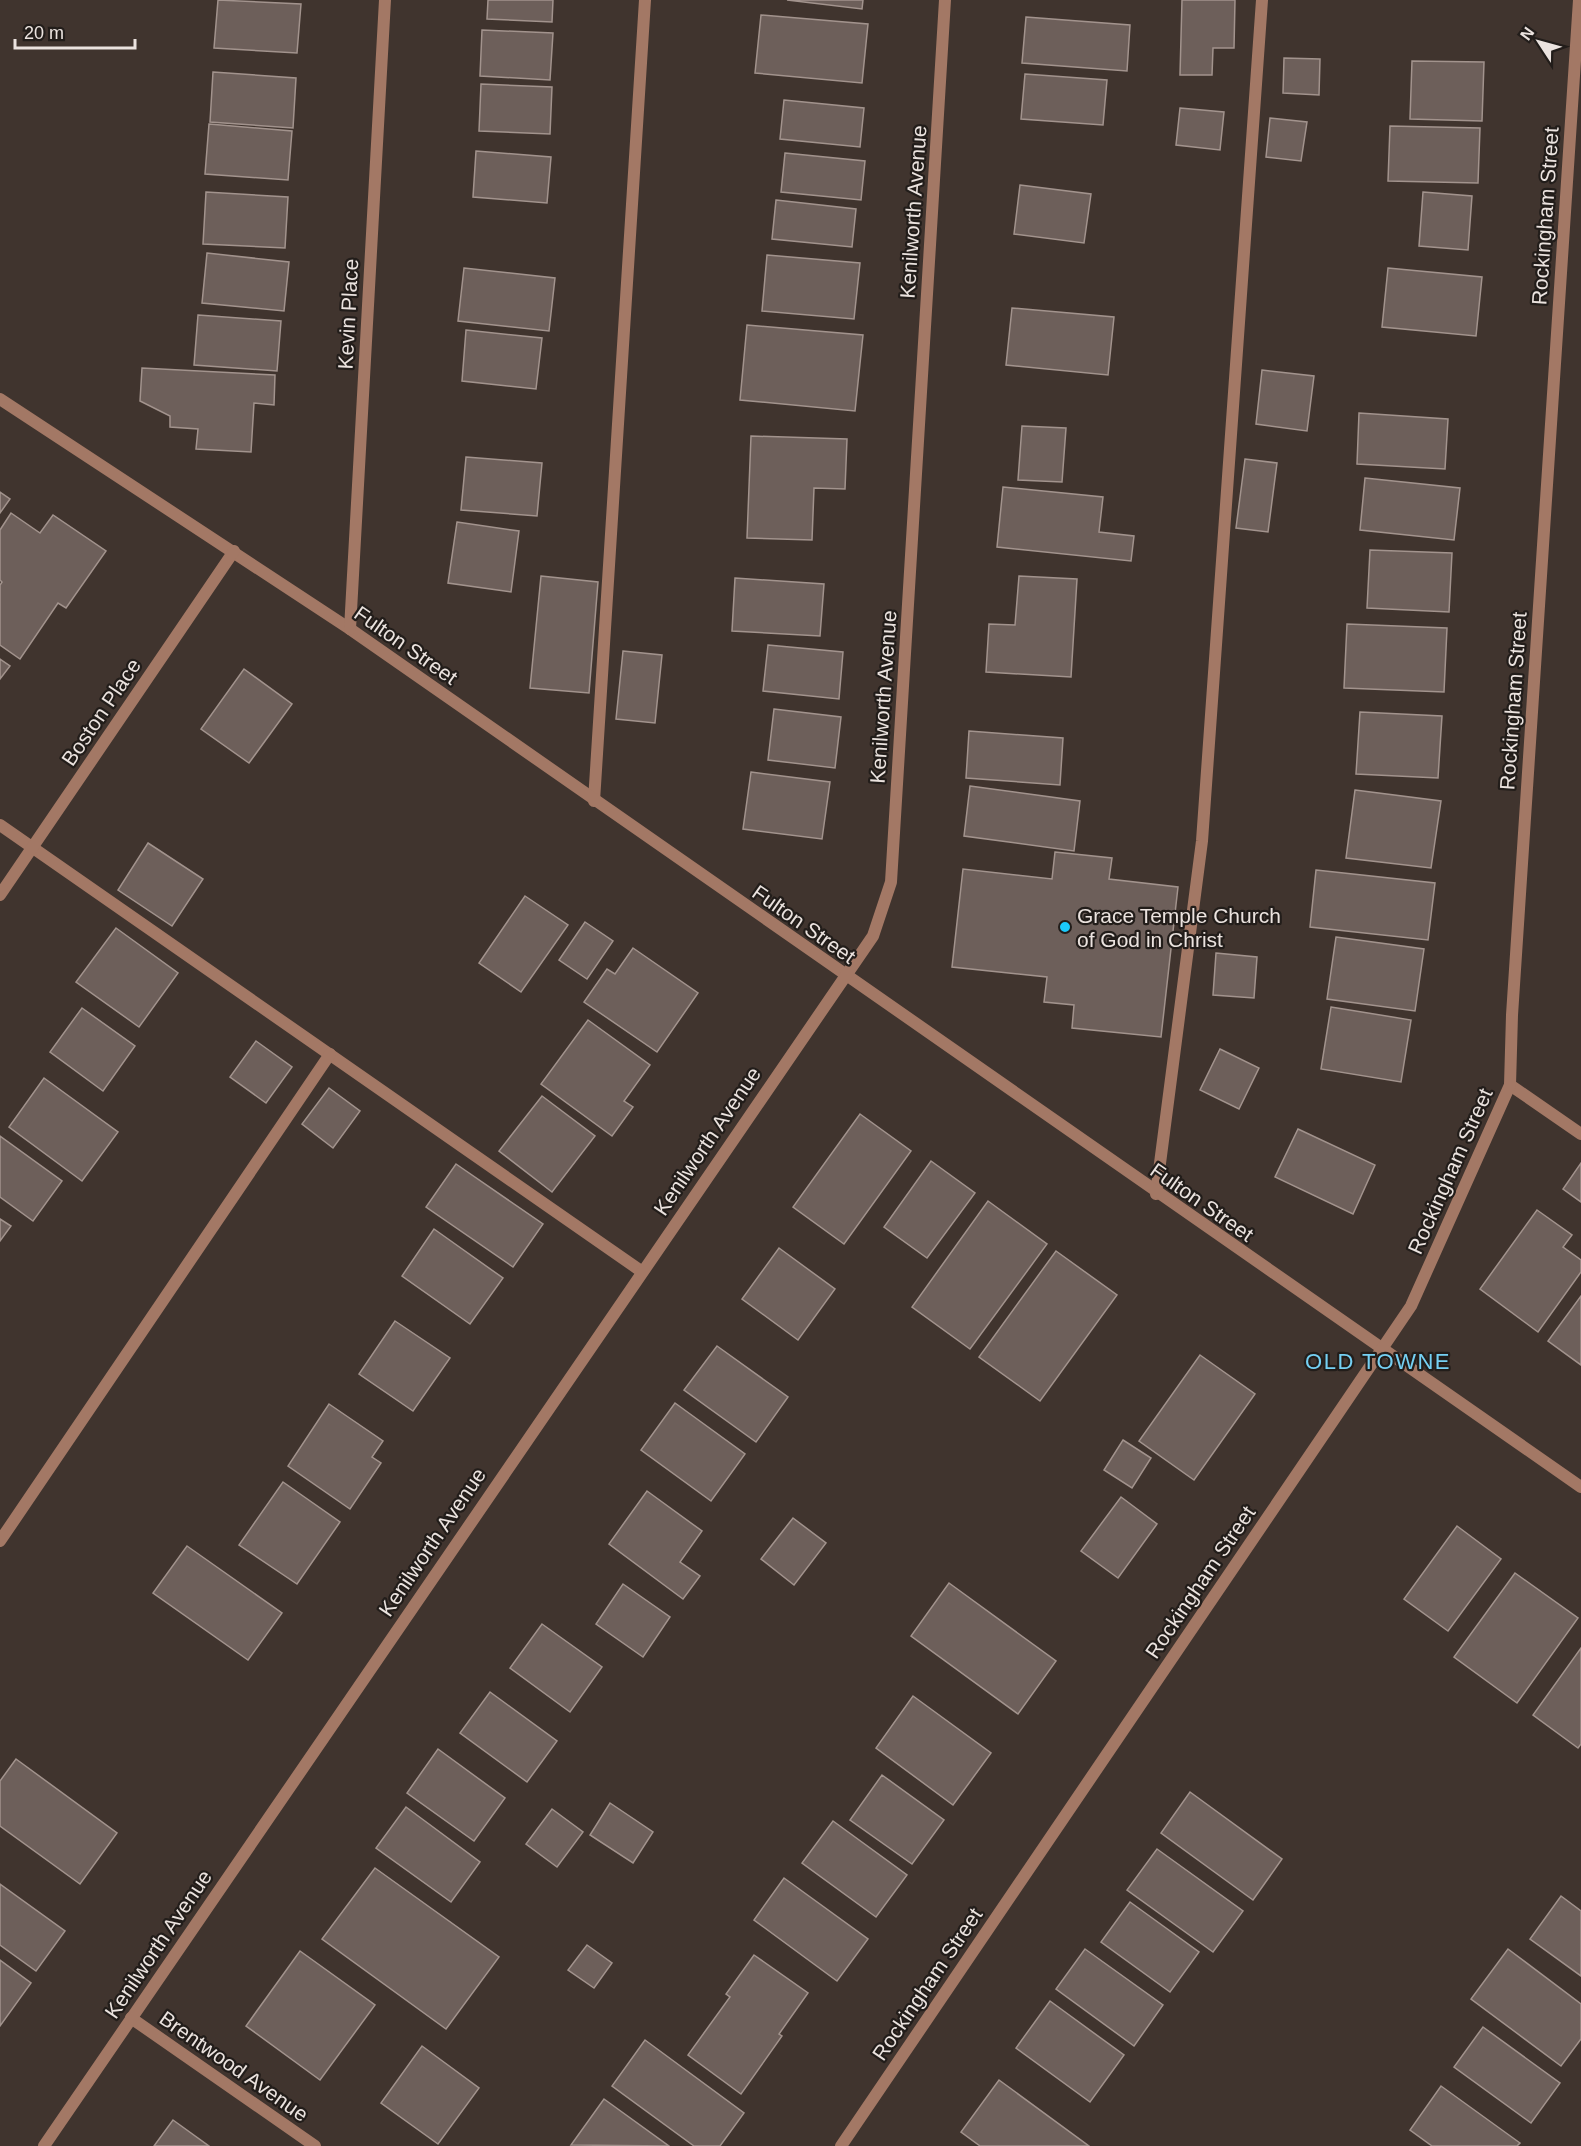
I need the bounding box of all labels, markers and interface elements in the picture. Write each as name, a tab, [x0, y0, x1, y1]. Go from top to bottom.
scale bar	[15, 12, 135, 50]
north arrow	[1509, 12, 1569, 72]
text: 20 m	[24, 23, 64, 43]
text: N	[1517, 24, 1538, 43]
street label: Kenilworth Avenue	[895, 125, 931, 299]
street label: Rockingham Street	[1527, 126, 1563, 306]
street label: Kevin Place	[334, 258, 362, 370]
street label: Fulton Street	[350, 601, 462, 689]
street label: Kenilworth Avenue	[865, 610, 901, 784]
street label: Rockingham Street	[1495, 611, 1531, 791]
street label: Boston Place	[57, 654, 145, 770]
street label: Fulton Street	[748, 880, 860, 968]
place label: Grace Temple Church of God in Christ	[1077, 904, 1281, 951]
marker: Grace Temple Church of God in Christ	[1058, 920, 1072, 934]
street label: Kenilworth Avenue	[649, 1063, 765, 1219]
street label: Rockingham Street	[1403, 1085, 1497, 1257]
street label: Fulton Street	[1146, 1158, 1258, 1246]
district label: OLD TOWNE	[1305, 1349, 1451, 1374]
street label: Kenilworth Avenue	[374, 1464, 490, 1620]
street label: Rockingham Street	[1141, 1501, 1260, 1662]
street label: Kenilworth Avenue	[100, 1866, 216, 2022]
street label: Rockingham Street	[868, 1903, 987, 2064]
street label: Brentwood Avenue	[155, 2006, 313, 2126]

